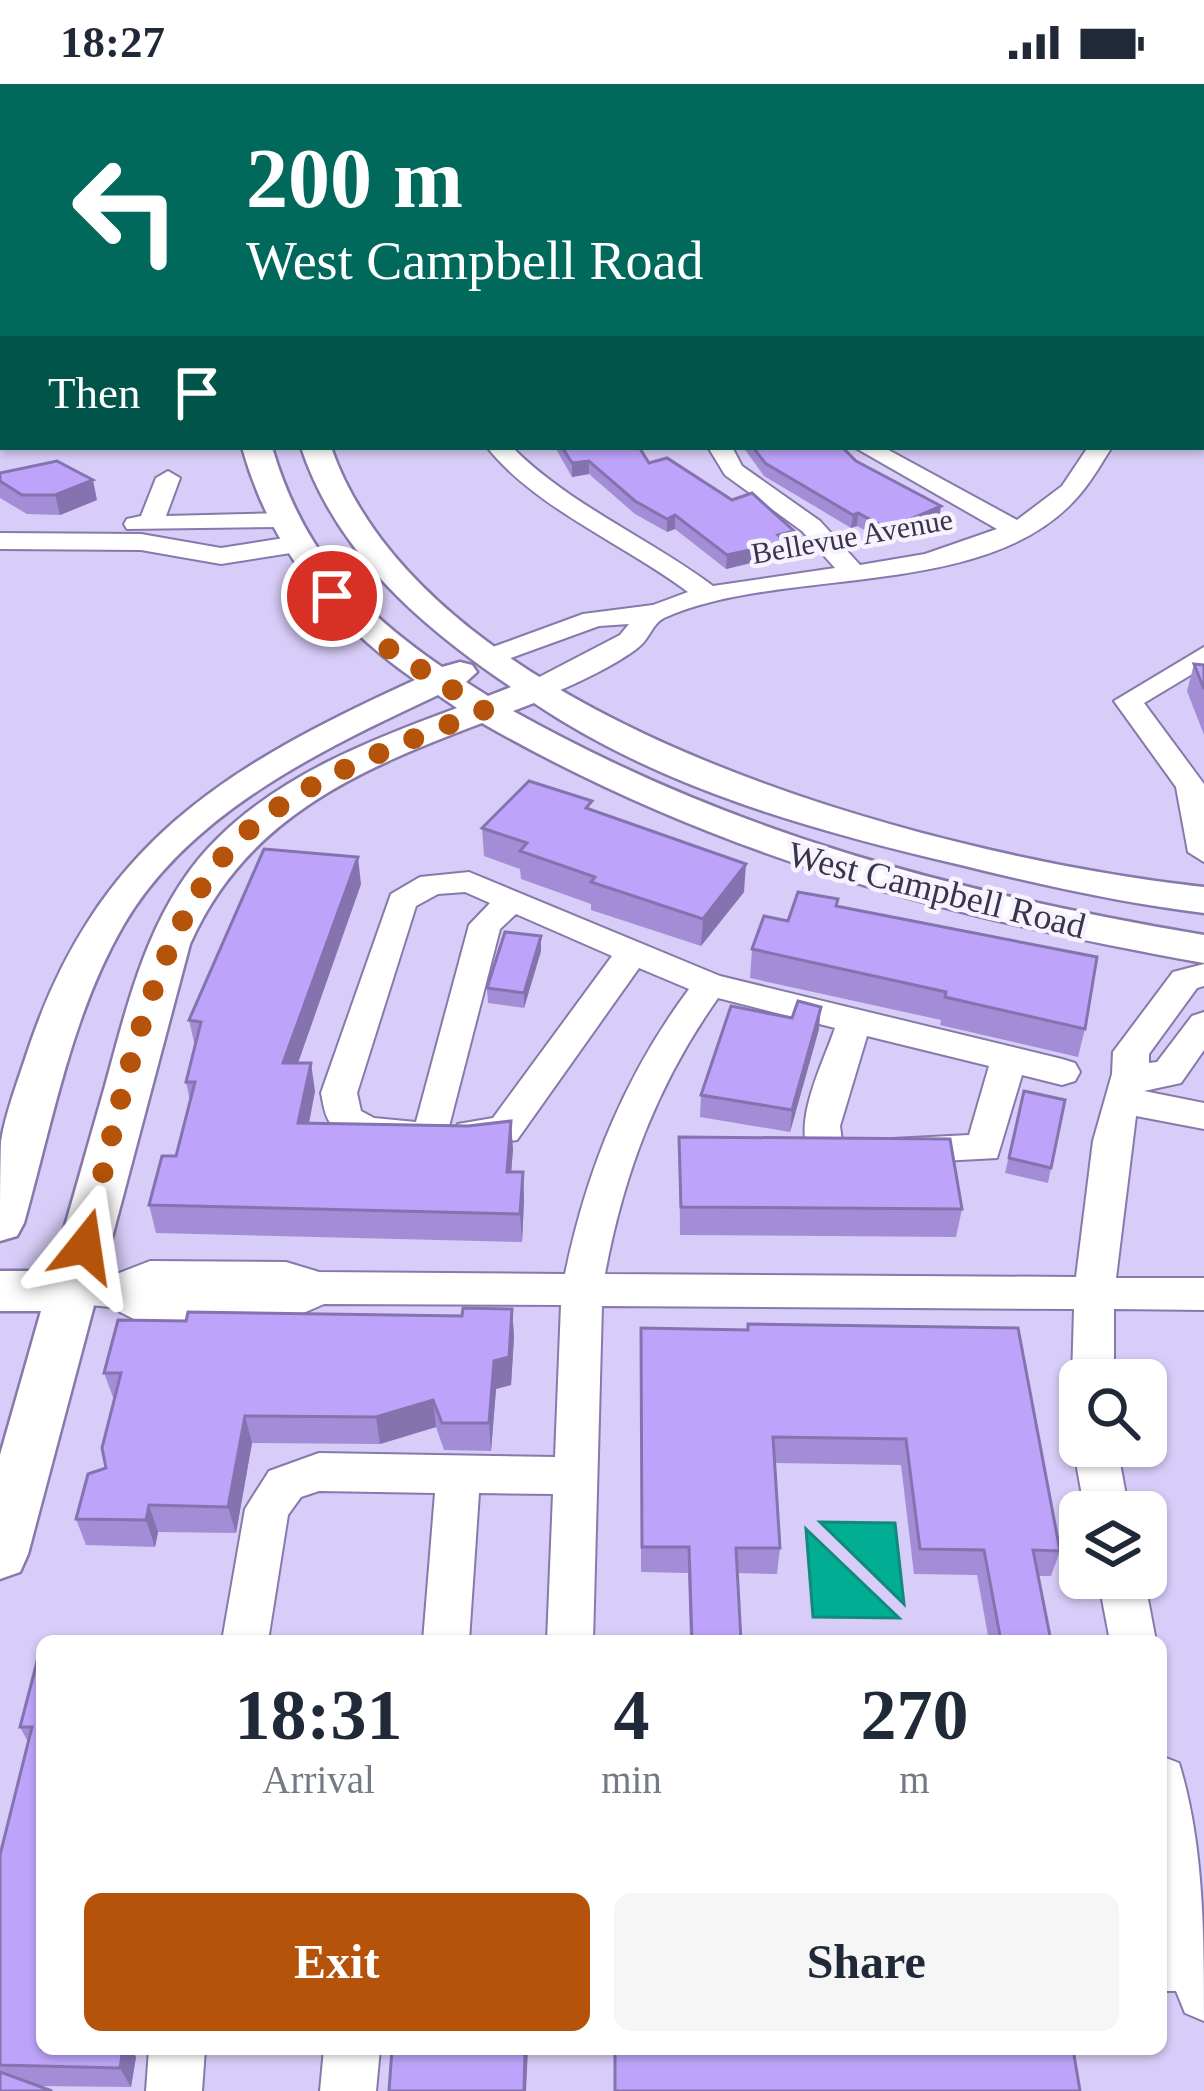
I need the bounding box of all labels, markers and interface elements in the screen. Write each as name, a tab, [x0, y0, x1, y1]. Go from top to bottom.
text: 18:27	[60, 17, 165, 67]
icon: left	[48, 132, 204, 288]
text: 200 m	[246, 132, 463, 225]
text: West Campbell Road	[246, 231, 704, 291]
icon: arrive	[164, 360, 230, 426]
text: Then	[48, 368, 140, 418]
street label: Bellevue Avenue	[749, 502, 955, 570]
pin	[281, 545, 383, 647]
icon: arrive	[299, 563, 365, 629]
street label: West Campbell Road	[784, 834, 1090, 946]
position arrow	[22, 1183, 148, 1309]
map controls	[1059, 1359, 1167, 1599]
button: search	[1059, 1359, 1167, 1467]
button: layers	[1059, 1491, 1167, 1599]
text: 18:31	[235, 1675, 403, 1755]
text: 4	[613, 1675, 649, 1755]
text: 270	[860, 1675, 968, 1755]
text: Arrival	[262, 1758, 375, 1801]
text: min	[601, 1758, 662, 1801]
text: m	[899, 1758, 930, 1801]
button: Exit	[84, 1893, 590, 2031]
button: Share	[614, 1893, 1119, 2031]

